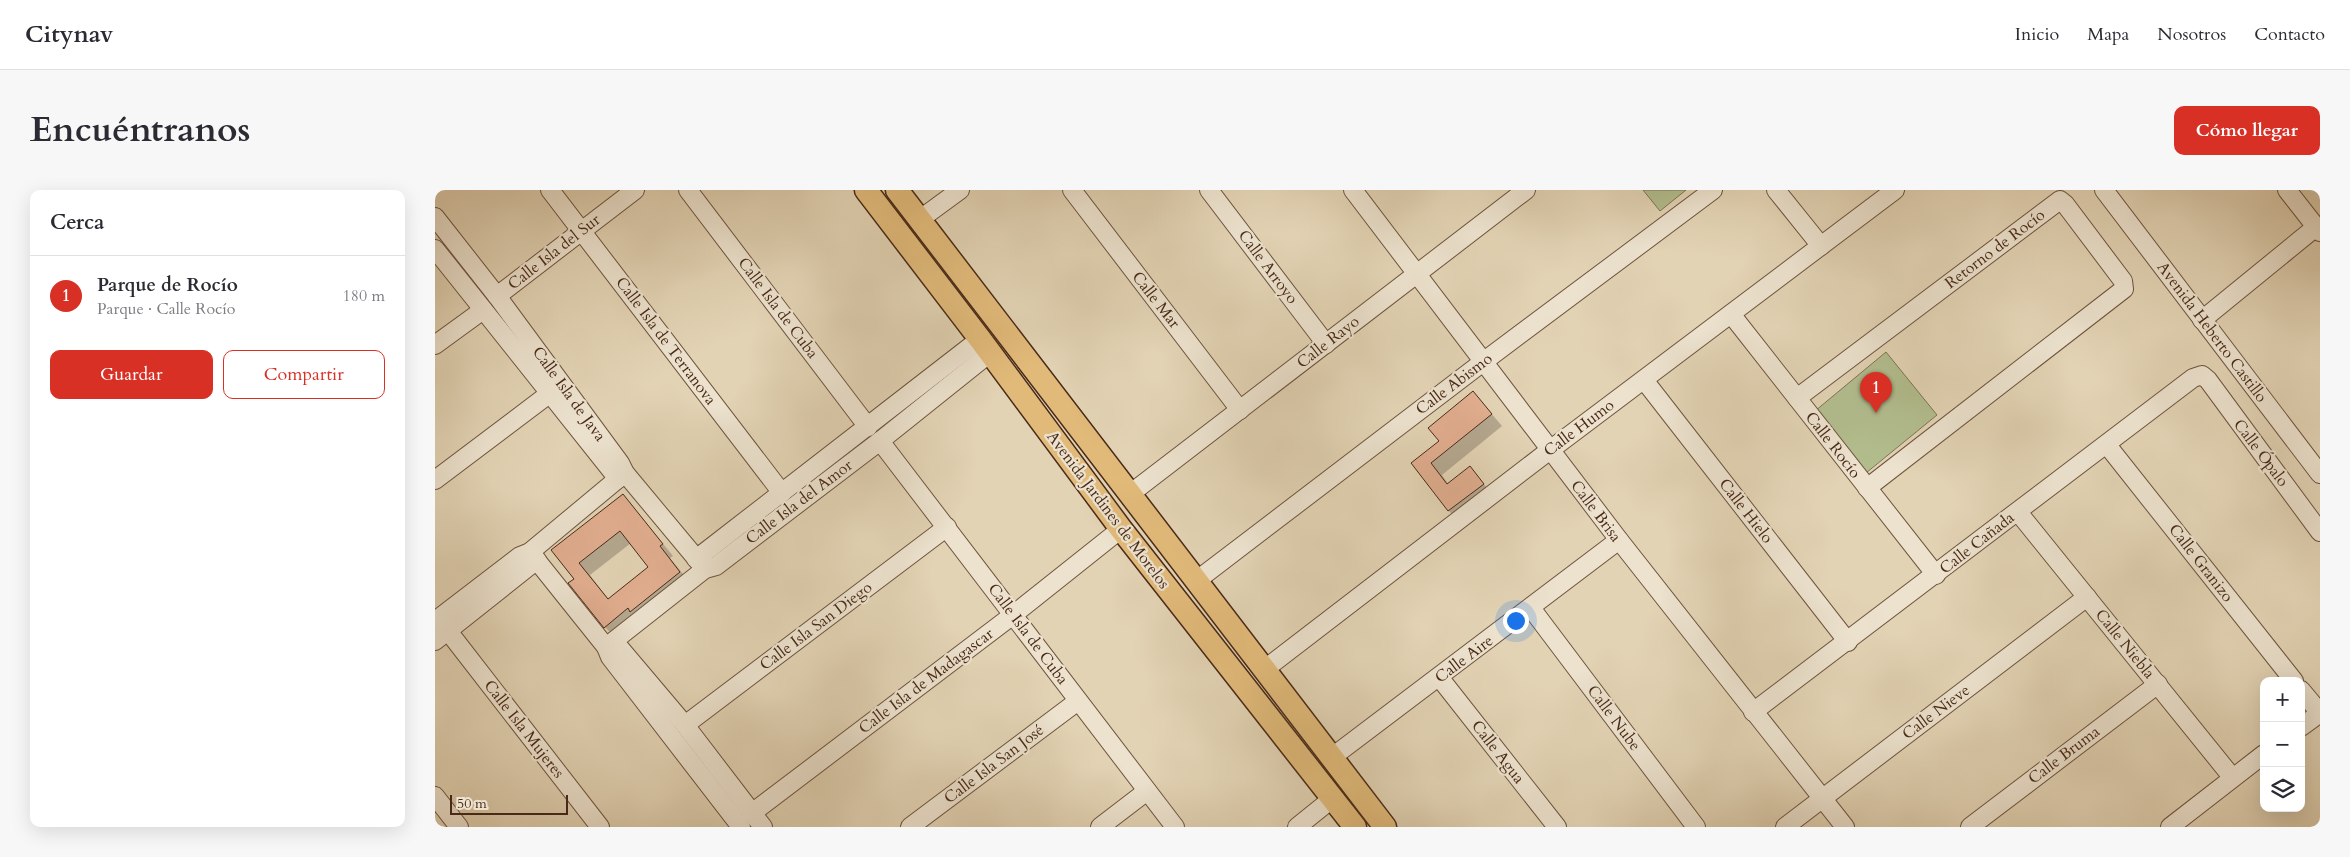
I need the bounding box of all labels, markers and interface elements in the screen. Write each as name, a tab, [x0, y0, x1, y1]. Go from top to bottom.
text: Citynav	[25, 18, 113, 51]
text: Inicio	[2015, 22, 2059, 47]
text: Mapa	[2087, 22, 2129, 47]
text: Nosotros	[2157, 22, 2226, 47]
text: Contacto	[2254, 22, 2325, 47]
text: Encuéntranos	[30, 106, 251, 154]
button: Cómo llegar	[2174, 106, 2320, 155]
street label: Retorno de Rocío	[1940, 204, 2050, 294]
text: Cerca	[50, 208, 104, 237]
street label: Calle Isla del Sur	[503, 209, 605, 295]
street label: Calle Arroyo	[1233, 225, 1303, 309]
street label: Calle Isla de Cuba	[733, 253, 823, 363]
street label: Avenida Heberto Castillo	[2152, 257, 2273, 407]
street label: Calle Mar	[1127, 267, 1185, 333]
text: Parque de Rocío	[97, 272, 238, 298]
street label: Calle Isla de Terranova	[610, 272, 722, 410]
text: 1	[62, 285, 70, 307]
text: 180 m	[343, 285, 385, 307]
text: Parque · Calle Rocío	[97, 298, 236, 320]
street label: Calle Rayo	[1292, 310, 1364, 373]
street label: Calle Isla de Java	[527, 342, 611, 446]
street label: Calle Abismo	[1411, 348, 1497, 420]
button: Guardar	[50, 350, 213, 399]
button: Compartir	[223, 350, 385, 399]
pin: 1	[1860, 372, 1892, 413]
street label: Calle Humo	[1539, 394, 1619, 462]
street label: Calle Rocío	[1800, 407, 1866, 483]
street label: Calle Ópalo	[2228, 415, 2294, 492]
street label: Avenida Jardines de Morelos	[1041, 427, 1175, 593]
street label: Calle Isla del Amor	[741, 454, 857, 549]
street label: Calle Hielo	[1714, 474, 1778, 548]
street label: Calle Brisa	[1565, 475, 1627, 547]
street label: Calle Cañada	[1935, 507, 2019, 579]
street label: Calle Granizo	[2164, 519, 2239, 607]
street label: Calle Isla San Diego	[755, 576, 877, 676]
street label: Calle Isla de Cuba	[983, 579, 1073, 689]
street label: Calle Niebla	[2090, 604, 2160, 684]
your location	[1503, 608, 1529, 634]
street label: Calle Isla de Madagascar	[854, 623, 998, 739]
street label: Calle Aire	[1430, 630, 1498, 688]
street label: Calle Isla Mujeres	[479, 675, 569, 783]
map controls	[2260, 677, 2305, 812]
button: +	[2260, 677, 2305, 722]
street label: Calle Nieve	[1898, 679, 1974, 745]
street label: Calle Nube	[1582, 681, 1646, 755]
street label: Calle Agua	[1466, 716, 1530, 788]
street label: Calle Isla San José	[939, 719, 1049, 809]
street label: Calle Bruma	[2024, 721, 2105, 789]
button: −	[2260, 722, 2305, 767]
button: layers	[2260, 767, 2305, 812]
scale bar	[450, 792, 567, 815]
text: 50 m	[457, 794, 487, 813]

